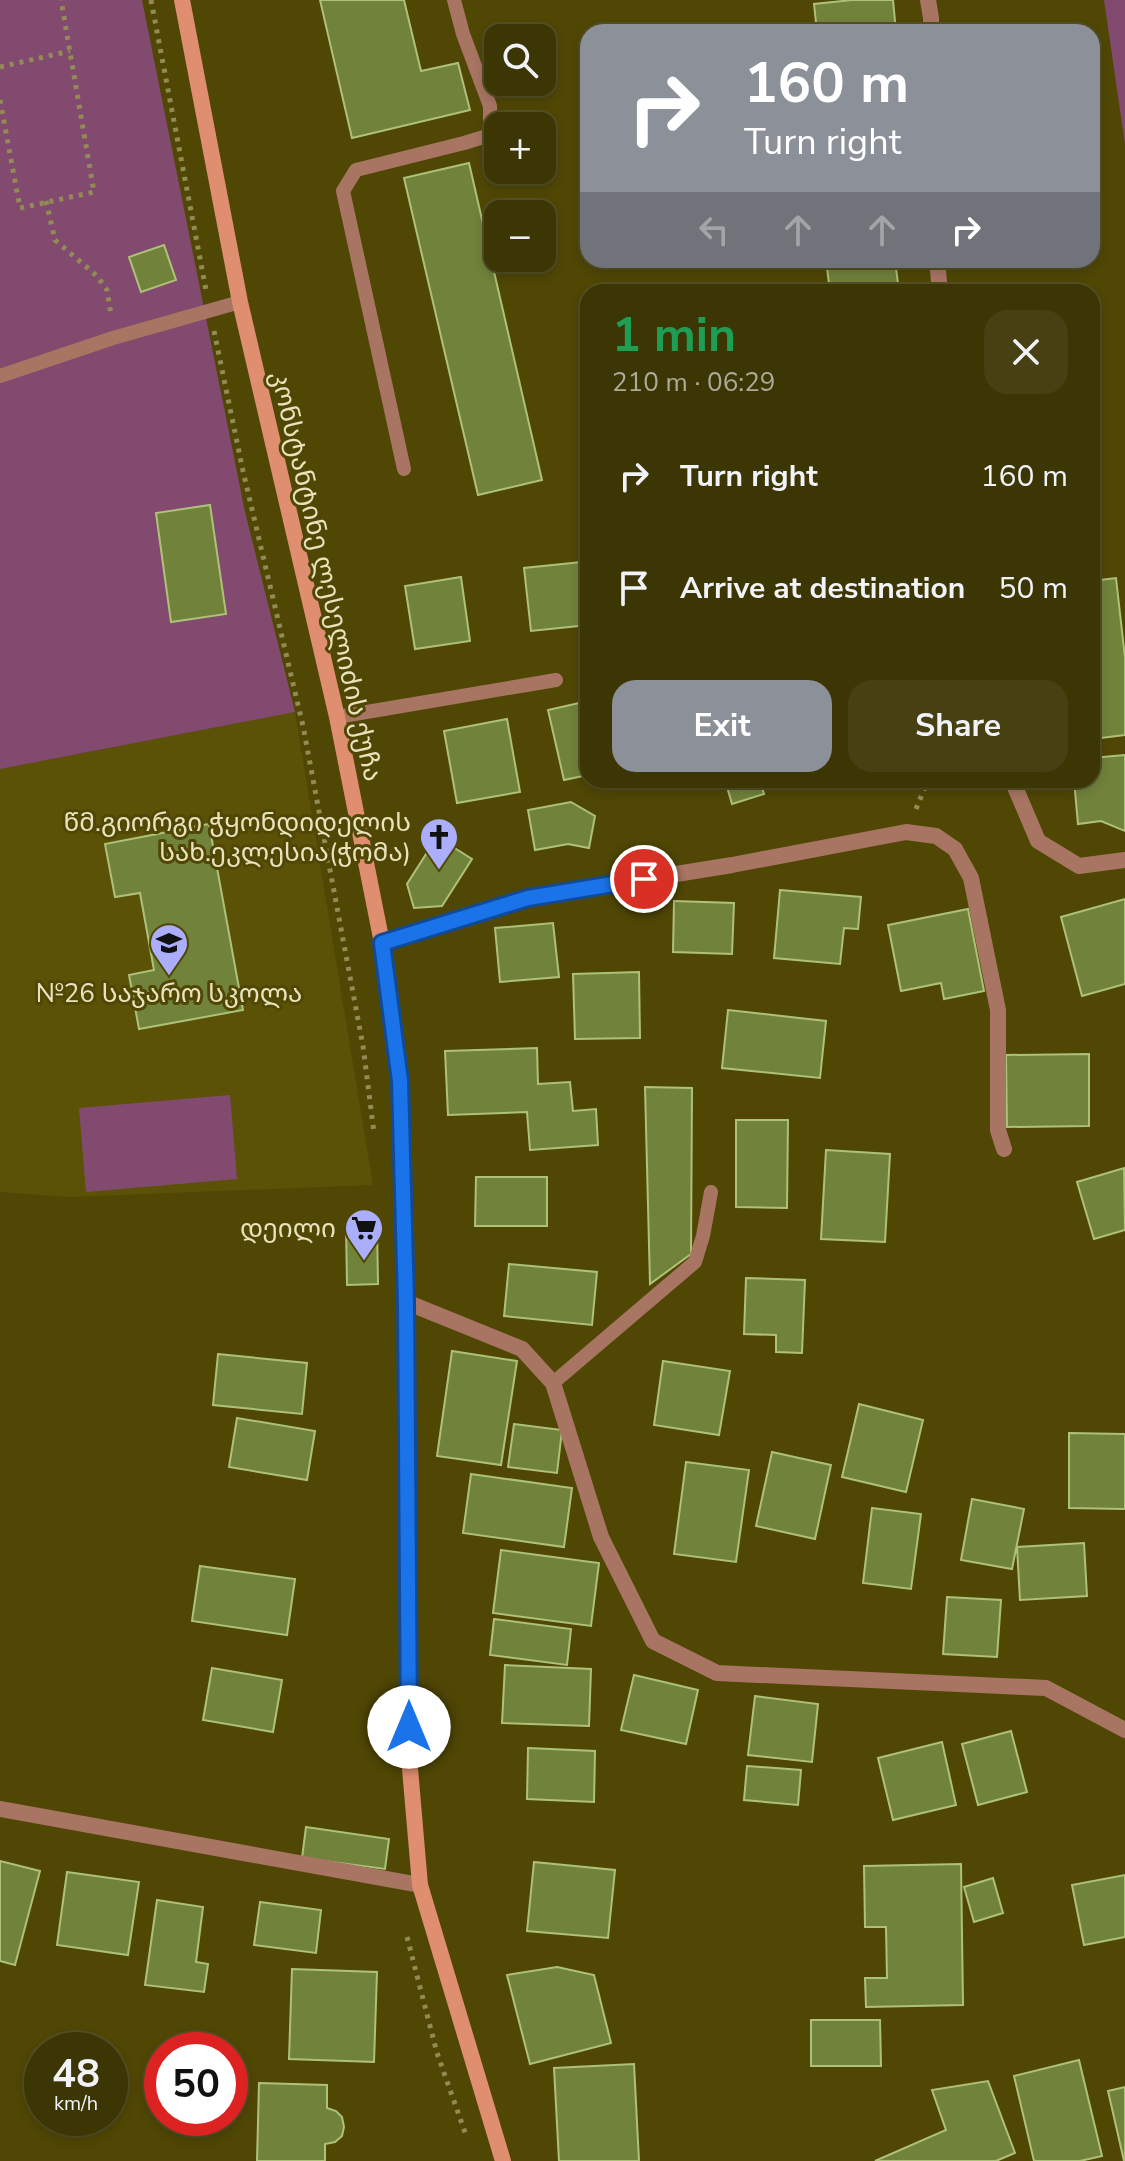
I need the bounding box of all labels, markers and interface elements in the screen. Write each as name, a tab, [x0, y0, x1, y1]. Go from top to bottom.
map controls	[484, 24, 556, 272]
button: search	[484, 24, 556, 96]
text: 160 m	[744, 45, 909, 122]
icon: right	[612, 56, 716, 160]
button: +	[484, 112, 556, 184]
text: Turn right	[744, 118, 901, 167]
button: −	[484, 200, 556, 272]
icon: left	[692, 208, 736, 252]
icon: ahead	[776, 208, 820, 252]
icon: ahead	[860, 208, 904, 252]
icon: right	[944, 208, 988, 252]
text: 1 min	[612, 302, 736, 368]
button: close	[984, 310, 1068, 394]
text: 210 m · 06:29	[612, 365, 775, 400]
street label: კონსტანტინე ლესელიძის ქუჩა	[262, 368, 391, 785]
icon: right	[612, 454, 656, 498]
text: Turn right	[680, 456, 818, 497]
text: 160 m	[981, 456, 1068, 497]
icon: arrive	[612, 566, 656, 610]
text: Arrive at destination	[680, 568, 965, 609]
text: 50 m	[999, 568, 1068, 609]
button: Exit	[612, 680, 832, 772]
button: Share	[848, 680, 1068, 772]
place label: წმ.გიორგი ჭყონდიდელის სახ.ეკლესია(ჭომა)	[64, 805, 411, 870]
church icon: წმ.გიორგი ჭყონდიდელის სახ.ეკლესია(ჭომა)	[418, 816, 460, 871]
pin	[610, 845, 678, 913]
icon: arrive	[622, 857, 666, 901]
school or university icon: №26 საჯარო სკოლა	[148, 922, 190, 977]
place label: №26 საჯარო სკოლა	[36, 976, 302, 1011]
supermarket icon: დეილი	[343, 1207, 385, 1262]
place label: დეილი	[240, 1211, 336, 1246]
position arrow	[367, 1685, 451, 1769]
speed limit sign: 50	[144, 2032, 248, 2136]
text: 48	[52, 2047, 100, 2101]
text: km/h	[54, 2090, 98, 2117]

